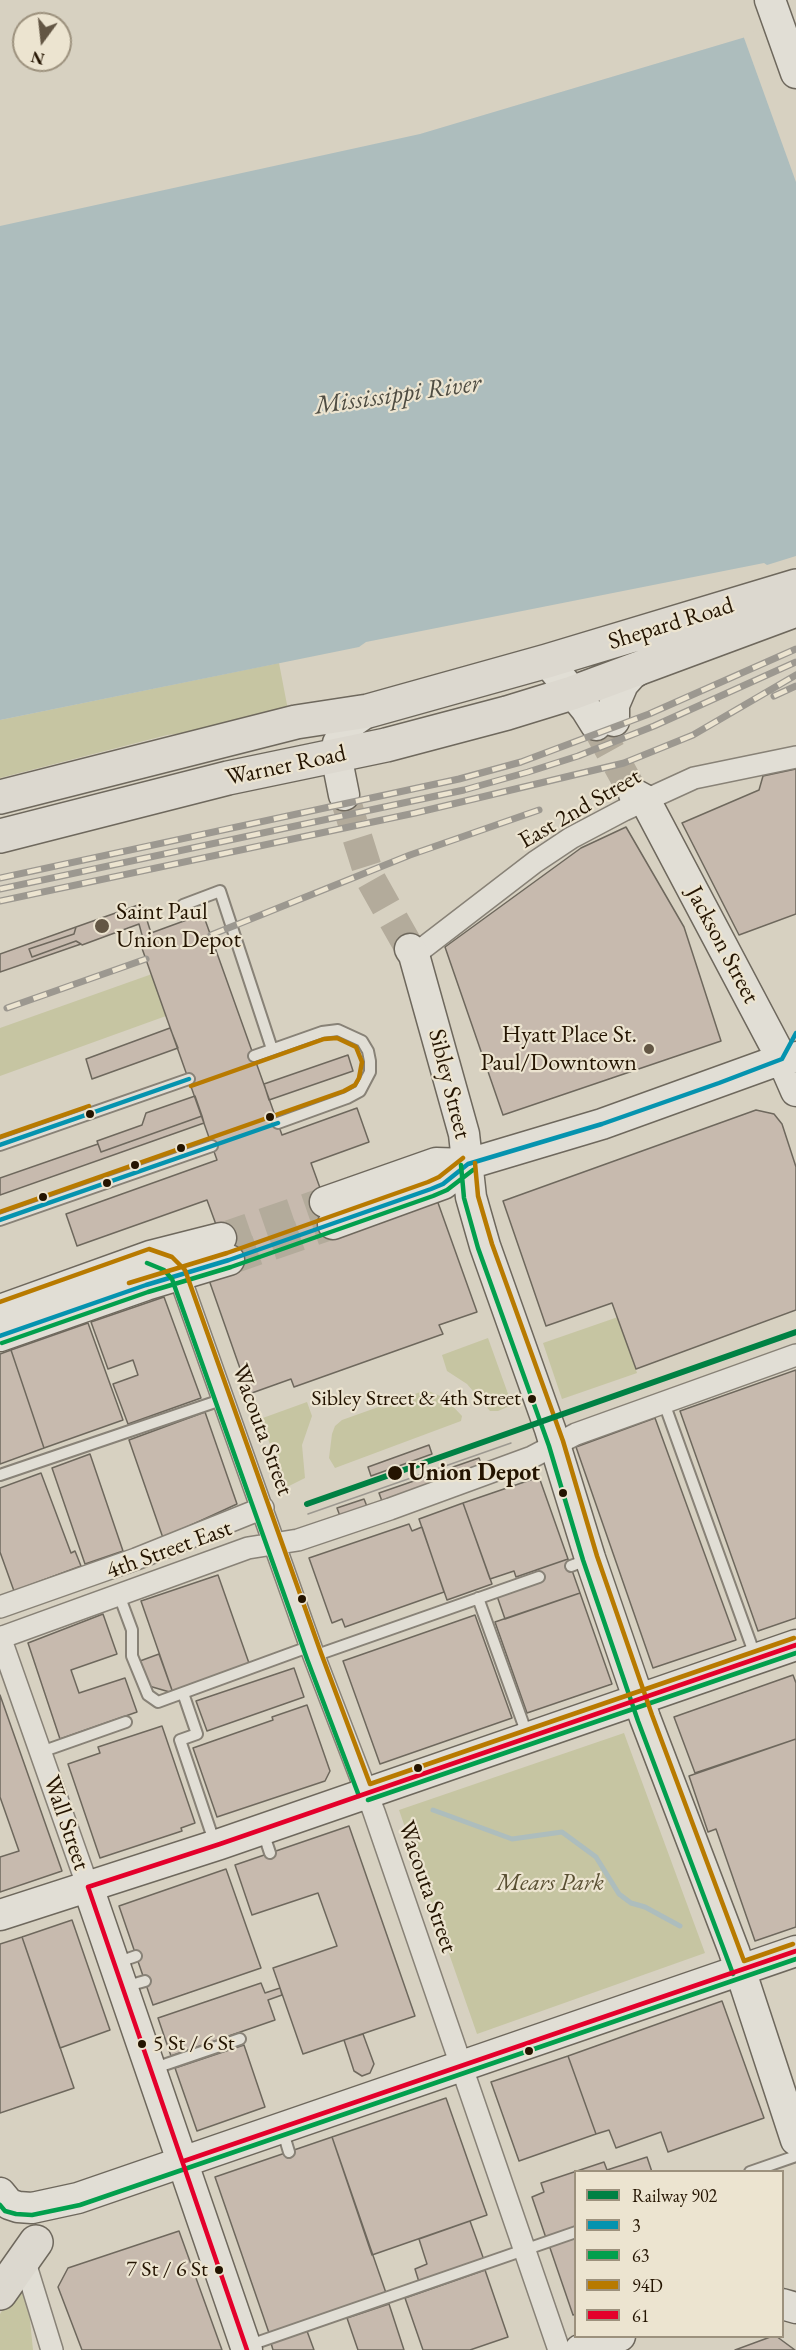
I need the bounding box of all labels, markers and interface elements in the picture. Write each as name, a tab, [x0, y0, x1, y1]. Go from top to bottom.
north arrow	[12, 12, 72, 72]
text: N	[29, 46, 47, 70]
water label: Mississippi River	[313, 368, 483, 422]
street label: Shepard Road	[605, 591, 737, 657]
street label: Warner Road	[223, 739, 349, 793]
street label: East 2nd Street	[514, 762, 646, 856]
street label: Jackson Street	[679, 881, 765, 1009]
place label: Saint Paul Union Depot	[116, 898, 241, 954]
marker: Saint Paul Union Depot	[93, 917, 111, 935]
place label: Hyatt Place St. Paul/Downtown	[480, 1021, 637, 1077]
street label: Sibley Street	[421, 1026, 477, 1142]
marker: Hyatt Place St. Paul/Downtown	[642, 1042, 656, 1056]
unlabelled marker	[84, 1108, 96, 1120]
unlabelled marker	[264, 1111, 276, 1123]
unlabelled marker	[175, 1142, 187, 1154]
unlabelled marker	[129, 1159, 141, 1171]
unlabelled marker	[101, 1177, 113, 1189]
unlabelled marker	[37, 1191, 49, 1203]
street label: Wacouta Street	[225, 1360, 299, 1500]
place label: Sibley Street & 4th Street	[311, 1386, 521, 1412]
marker: Sibley Street & 4th Street	[526, 1393, 538, 1405]
place label: Union Depot	[408, 1459, 540, 1487]
marker: Union Depot	[386, 1464, 404, 1482]
unlabelled marker	[557, 1487, 569, 1499]
street label: 4th Street East	[102, 1514, 236, 1586]
unlabelled marker	[296, 1593, 308, 1605]
unlabelled marker	[412, 1762, 424, 1774]
street label: Wall Street	[36, 1772, 96, 1874]
street label: Wacouta Street	[391, 1817, 463, 1957]
park label: Mears Park	[496, 1869, 604, 1897]
place label: 5 St / 6 St	[153, 2031, 235, 2057]
marker: 5 St / 6 St	[136, 2038, 148, 2050]
unlabelled marker	[523, 2045, 535, 2057]
legend	[574, 2170, 784, 2338]
text: Railway 902	[632, 2184, 717, 2207]
text: 3	[632, 2214, 641, 2237]
text: 63	[632, 2244, 649, 2267]
place label: 7 St / 6 St	[126, 2257, 208, 2283]
marker: 7 St / 6 St	[213, 2264, 225, 2276]
text: 94D	[632, 2274, 663, 2297]
text: 61	[632, 2304, 649, 2327]

